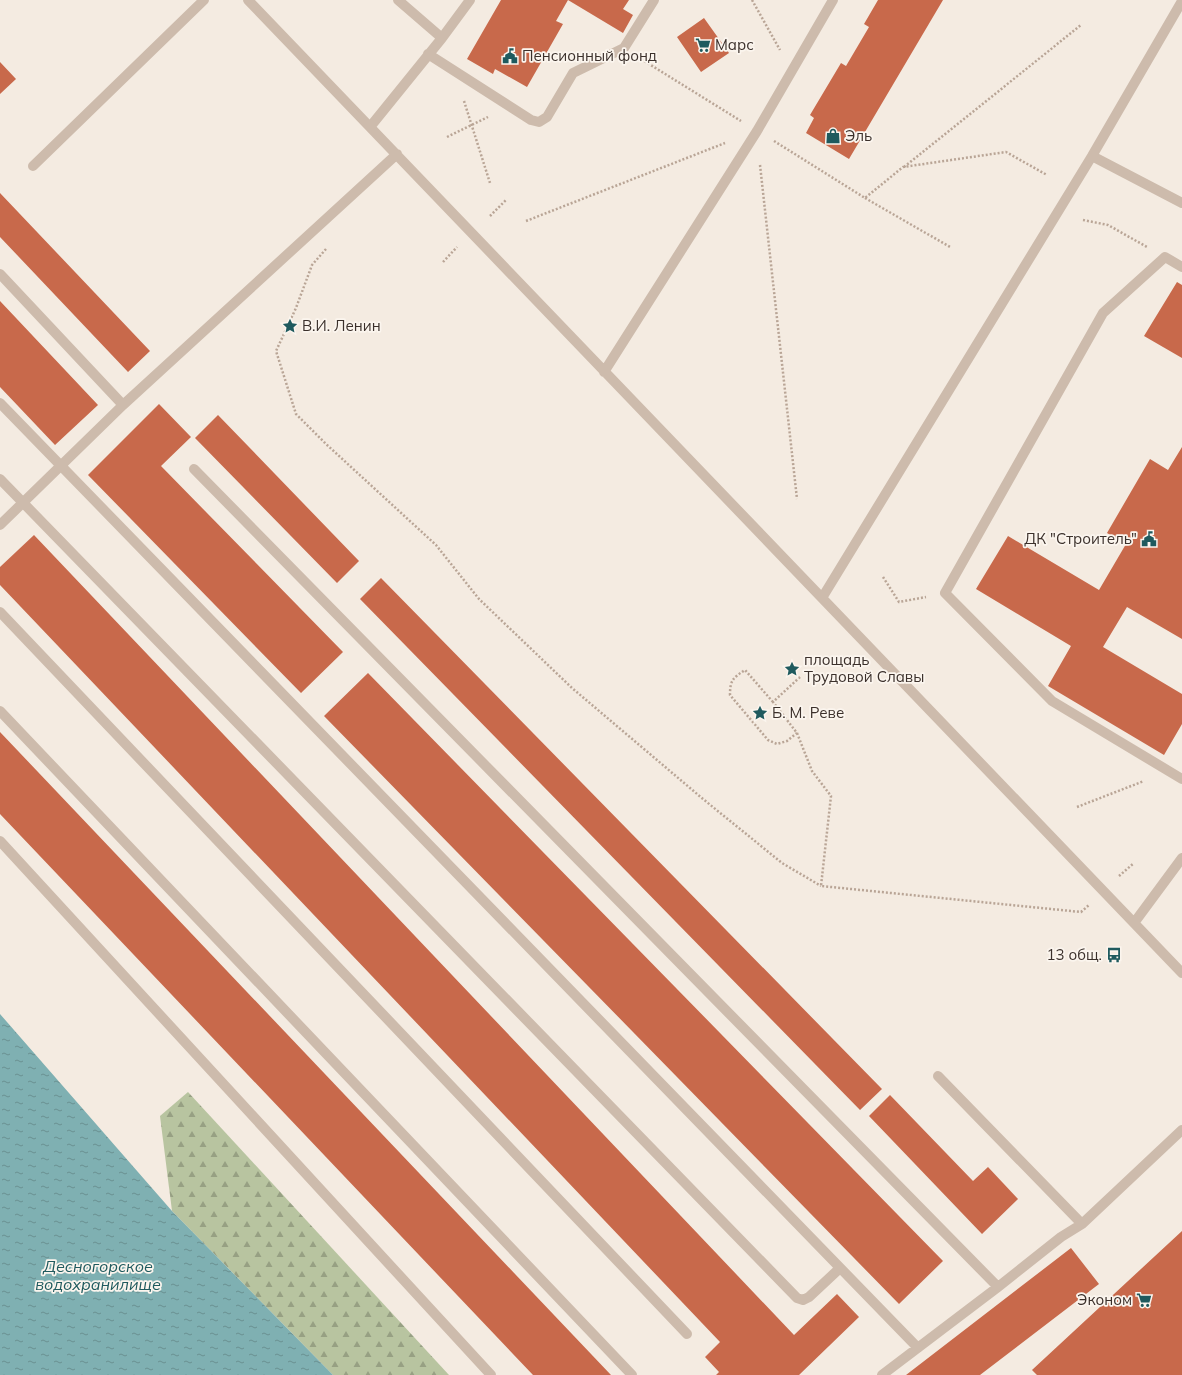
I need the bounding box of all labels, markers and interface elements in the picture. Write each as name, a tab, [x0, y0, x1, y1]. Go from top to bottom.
place label: Марс	[715, 35, 754, 54]
supermarket icon: Марс	[694, 36, 712, 54]
place label: Пенсионный фонд	[522, 46, 657, 65]
public building icon: Пенсионный фонд	[501, 47, 519, 65]
place label: Эль	[845, 126, 872, 145]
shop icon: Эль	[824, 127, 842, 145]
place label: В.И. Ленин	[302, 316, 381, 335]
place icon: В.И. Ленин	[281, 317, 299, 335]
place label: ДК "Строитель"	[1024, 529, 1137, 548]
public building icon: ДК "Строитель"	[1140, 530, 1158, 548]
place label: площадь Трудовой Славы	[804, 650, 924, 686]
place icon: площадь Трудовой Славы	[783, 660, 801, 678]
place label: Б. М. Реве	[772, 703, 844, 722]
place icon: Б. М. Реве	[751, 704, 769, 722]
place label: 13 общ.	[1047, 945, 1102, 964]
bus stop icon: 13 общ.	[1105, 946, 1123, 964]
water label: Десногорское водохранилище	[35, 1256, 161, 1294]
place label: Эконом	[1077, 1290, 1132, 1309]
supermarket icon: Эконом	[1135, 1291, 1153, 1309]

